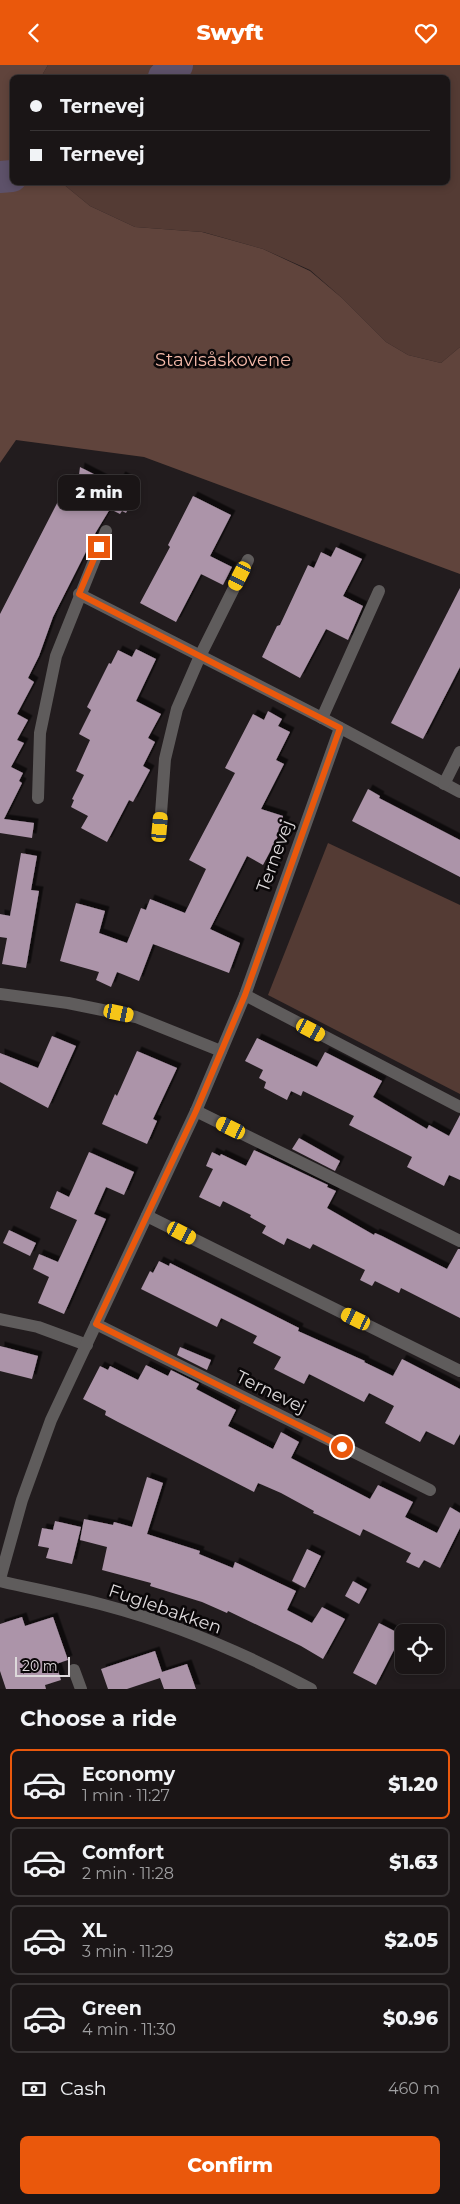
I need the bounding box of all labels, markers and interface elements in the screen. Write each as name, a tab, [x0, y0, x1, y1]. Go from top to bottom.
icon: back	[20, 19, 48, 47]
text: Swyft	[196, 19, 264, 46]
icon: heart	[412, 19, 440, 47]
text: Ternevej	[60, 95, 145, 118]
text: Ternevej	[60, 143, 145, 166]
park label: Stavisåskovene	[155, 349, 291, 371]
callout: 2 min	[58, 475, 140, 509]
text: 2 min	[75, 483, 123, 502]
route end	[88, 536, 110, 558]
car	[226, 559, 253, 593]
car	[151, 811, 168, 843]
street label: Ternevej	[252, 817, 298, 895]
car	[102, 1003, 135, 1023]
car	[294, 1016, 327, 1044]
car	[214, 1115, 247, 1141]
car	[165, 1220, 198, 1246]
car	[339, 1306, 372, 1332]
street label: Ternevej	[232, 1366, 310, 1418]
route start	[331, 1436, 353, 1458]
street label: Fuglebakken	[106, 1579, 224, 1639]
map controls	[395, 1624, 445, 1674]
button: locate	[395, 1624, 445, 1674]
scale bar	[15, 1654, 70, 1677]
text: 20 m	[22, 1657, 58, 1675]
text: Choose a ride	[20, 1705, 177, 1732]
icon: car	[22, 1762, 67, 1807]
text: Economy	[82, 1763, 175, 1786]
text: $1.20	[388, 1773, 438, 1796]
text: 1 min · 11:27	[82, 1786, 170, 1805]
icon: car	[22, 1840, 67, 1885]
text: Comfort	[82, 1841, 164, 1864]
text: $1.63	[389, 1851, 438, 1874]
text: 2 min · 11:28	[82, 1864, 174, 1883]
icon: car	[22, 1918, 67, 1963]
text: XL	[82, 1919, 107, 1942]
text: $2.05	[384, 1929, 438, 1952]
text: 3 min · 11:29	[82, 1942, 174, 1961]
icon: car	[22, 1996, 67, 2041]
text: Green	[82, 1997, 142, 2020]
text: $0.96	[383, 2007, 438, 2030]
text: 4 min · 11:30	[82, 2020, 176, 2039]
icon: cash	[20, 2075, 48, 2103]
text: Cash	[60, 2077, 107, 2100]
text: 460 m	[388, 2079, 440, 2098]
button: Confirm	[20, 2136, 440, 2194]

